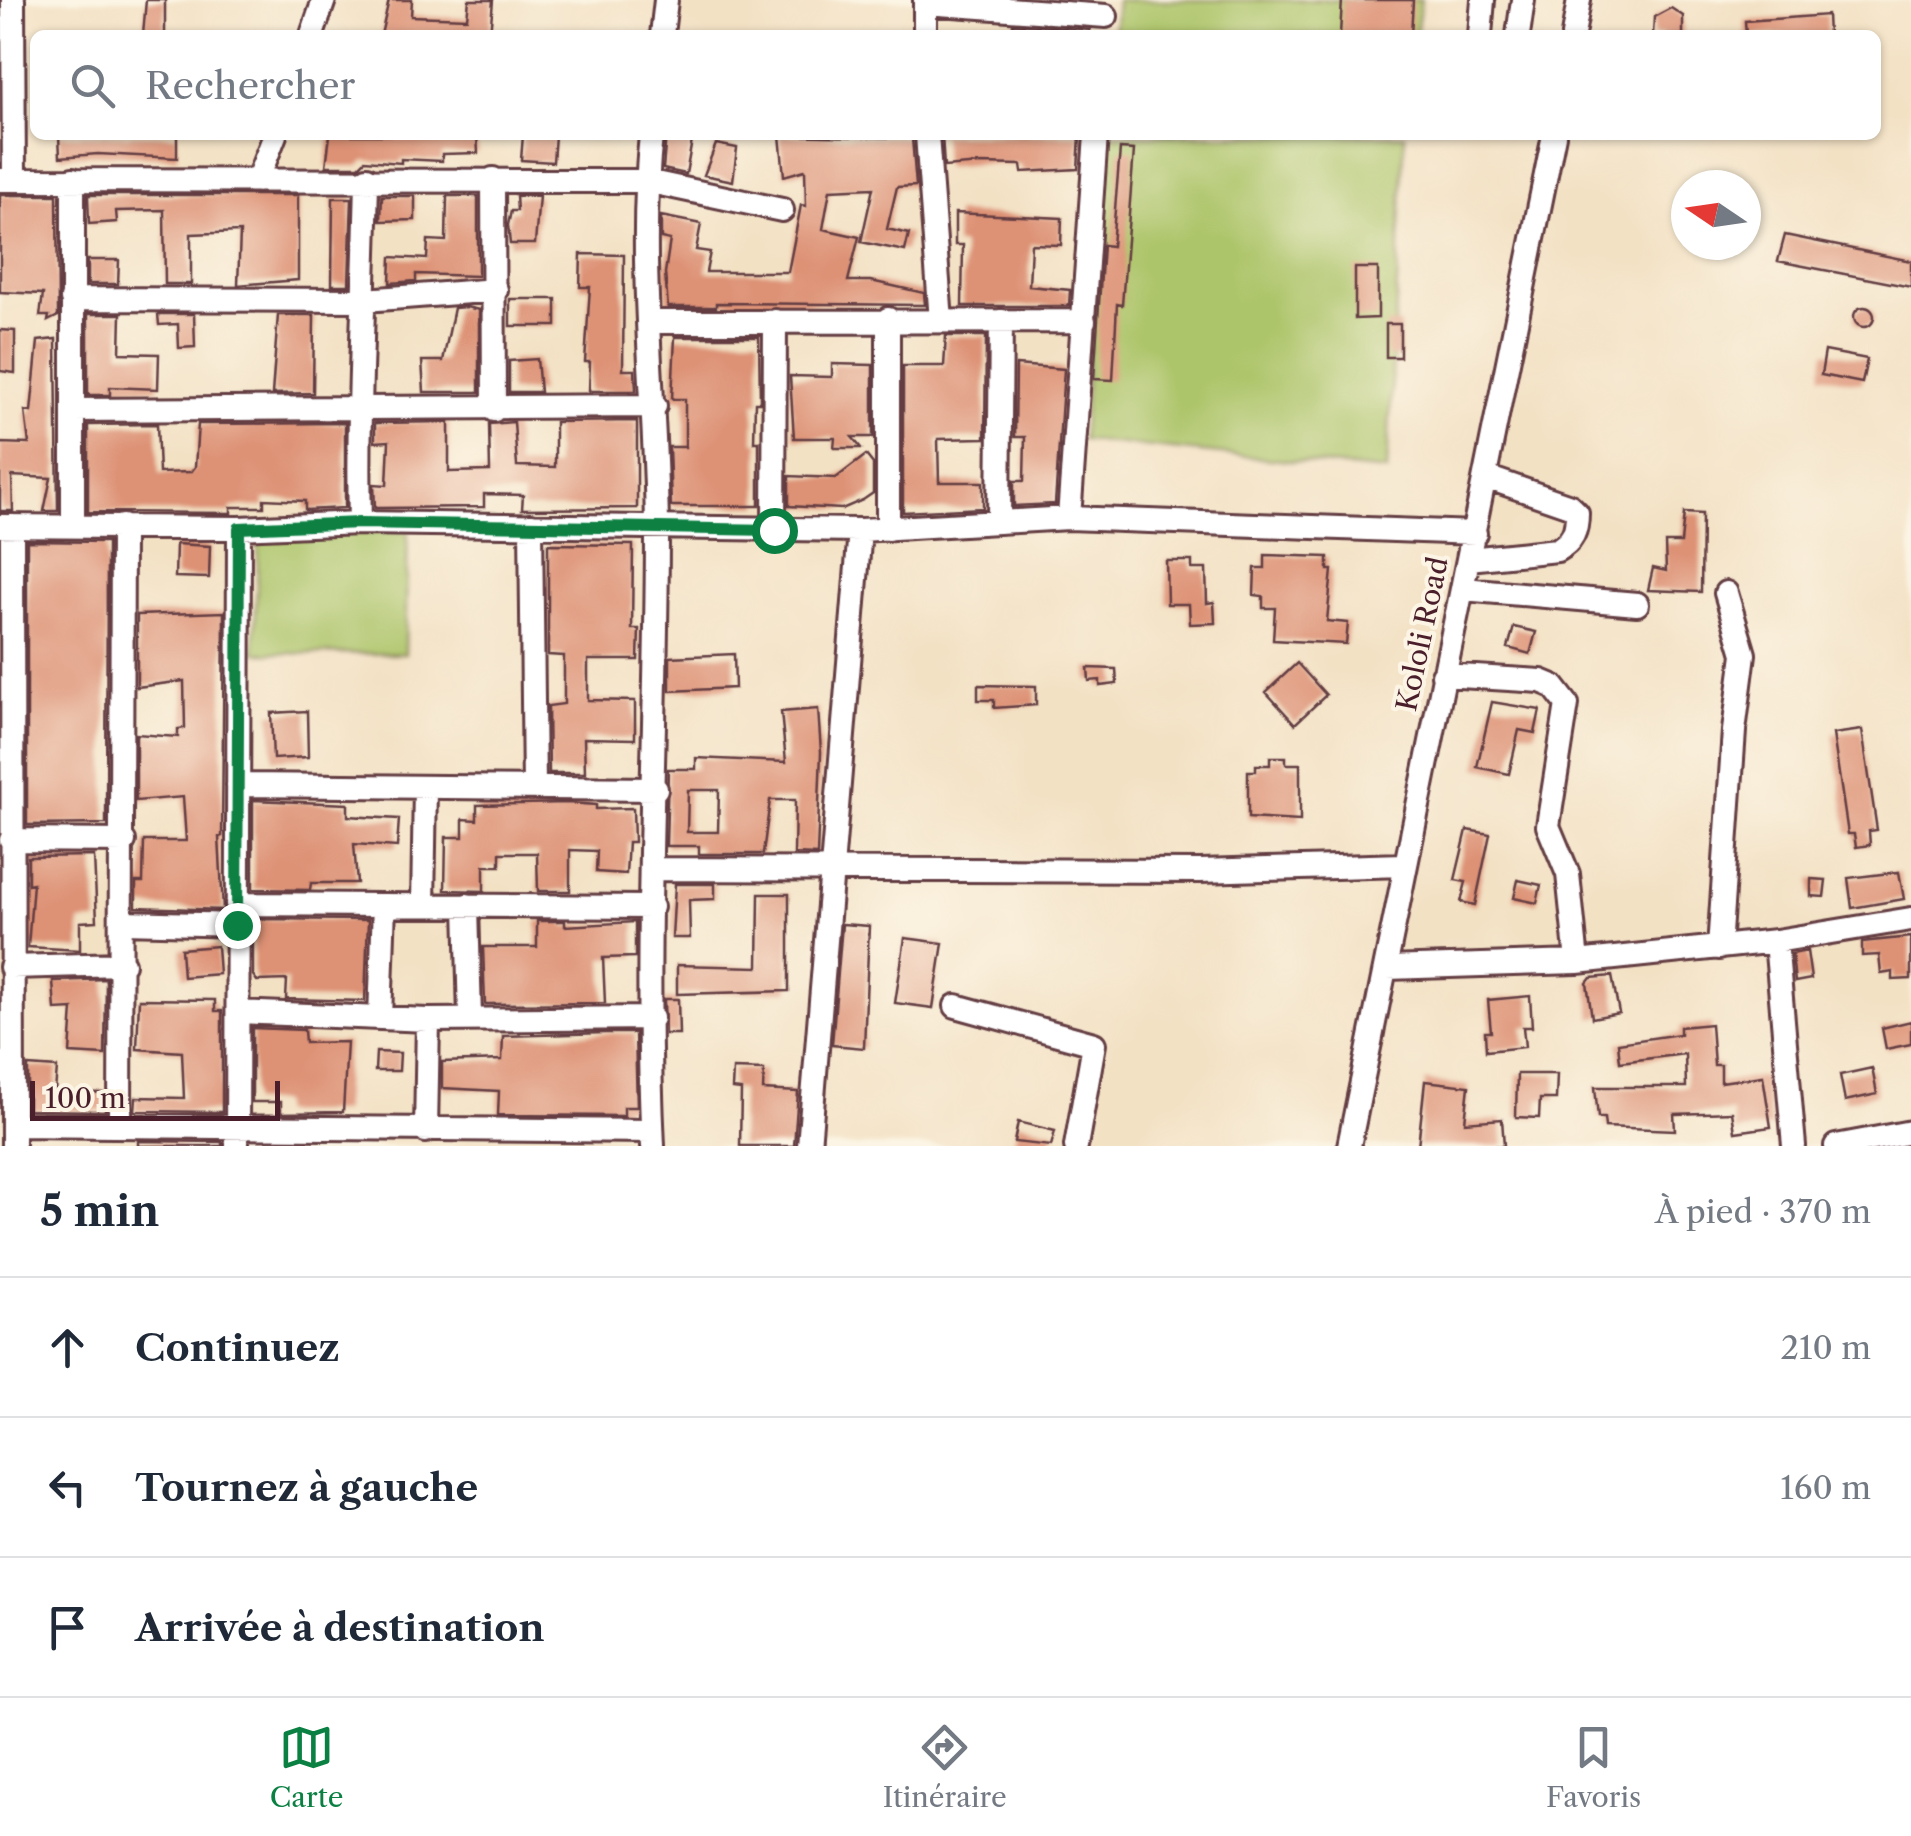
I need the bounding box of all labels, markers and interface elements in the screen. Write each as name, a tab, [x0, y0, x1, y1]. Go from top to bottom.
search box	[30, 30, 1881, 140]
icon: search	[65, 58, 120, 113]
text: Rechercher	[145, 62, 355, 109]
north arrow	[1671, 170, 1761, 260]
route start	[752, 508, 798, 554]
street label: Kololi Road	[1389, 554, 1455, 714]
route end	[215, 903, 261, 949]
scale bar	[30, 1076, 280, 1120]
text: 100 m	[45, 1081, 126, 1115]
text: 5 min	[40, 1185, 159, 1237]
text: À pied · 370 m	[1655, 1192, 1871, 1231]
icon: ahead	[40, 1320, 95, 1375]
text: Continuez	[135, 1324, 340, 1371]
text: 210 m	[1781, 1328, 1871, 1367]
icon: left	[40, 1460, 95, 1515]
text: Tournez à gauche	[135, 1464, 478, 1511]
text: 160 m	[1780, 1468, 1871, 1507]
icon: arrive	[40, 1600, 95, 1655]
text: Arrivée à destination	[135, 1604, 545, 1651]
tab: Carte	[270, 1720, 343, 1814]
tab: Itinéraire	[883, 1720, 1007, 1814]
tab: Favoris	[1546, 1720, 1641, 1814]

